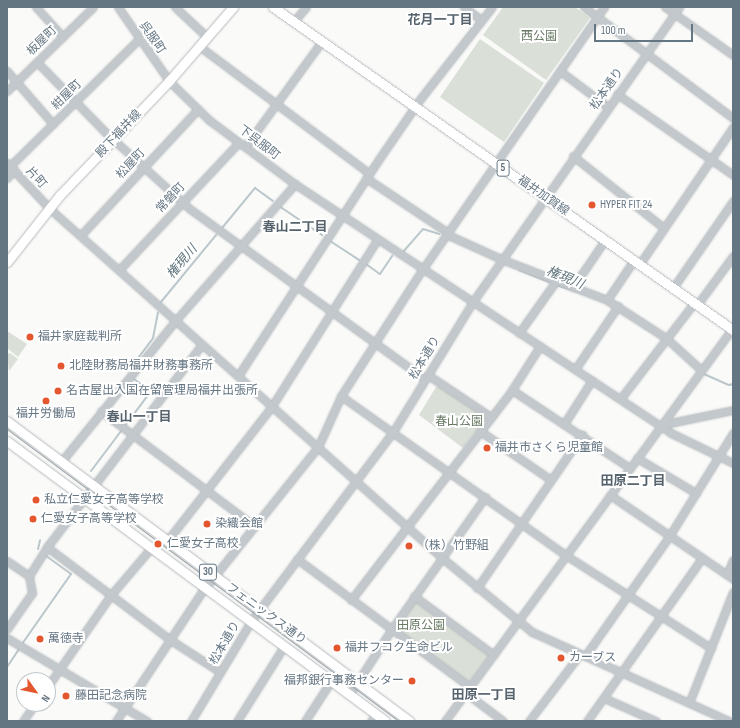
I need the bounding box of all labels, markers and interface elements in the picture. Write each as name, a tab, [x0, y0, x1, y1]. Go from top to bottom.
district label: 花月一丁目	[408, 12, 472, 28]
scale bar	[596, 16, 695, 42]
street label: 呉服町	[136, 19, 168, 57]
street label: 板屋町	[24, 23, 60, 59]
text: 100 m	[601, 23, 626, 38]
park label: 西公園	[521, 30, 557, 44]
street label: 松本通り	[587, 65, 627, 113]
street label: 紺屋町	[49, 77, 85, 113]
street label: 殿下福井線	[93, 107, 145, 161]
street label: 下呉服町	[235, 123, 283, 163]
street label: 松屋町	[113, 146, 149, 182]
road number: 5	[496, 159, 510, 177]
street label: 片町	[23, 164, 49, 192]
street label: 福井加賀線	[514, 173, 572, 219]
street label: 常磐町	[153, 180, 189, 216]
place label: HYPER FIT 24	[600, 198, 652, 212]
marker: HYPER FIT 24	[587, 200, 597, 210]
district label: 春山二丁目	[263, 219, 327, 235]
water label: 権現川	[163, 242, 201, 282]
water label: 権現川	[544, 263, 586, 293]
place label: 福井家庭裁判所	[38, 330, 122, 344]
marker: 福井家庭裁判所	[25, 332, 35, 342]
street label: 松本通り	[406, 334, 444, 382]
place label: 北陸財務局福井財務事務所	[69, 359, 213, 373]
marker: 北陸財務局福井財務事務所	[56, 361, 66, 371]
place label: 名古屋出入国在留管理局福井出張所	[66, 384, 258, 398]
marker: 名古屋出入国在留管理局福井出張所	[53, 386, 63, 396]
marker: 福井労働局	[41, 396, 51, 406]
place label: 福井労働局	[16, 407, 76, 421]
district label: 春山一丁目	[107, 409, 171, 425]
park label: 春山公園	[435, 415, 483, 429]
place label: 福井市さくら児童館	[495, 441, 603, 455]
marker: 福井市さくら児童館	[482, 443, 492, 453]
district label: 田原二丁目	[601, 473, 665, 489]
place label: 私立仁愛女子高等学校	[44, 493, 164, 507]
marker: 私立仁愛女子高等学校	[31, 495, 41, 505]
place label: 仁愛女子高等学校	[41, 512, 137, 526]
marker: 仁愛女子高等学校	[28, 514, 38, 524]
place label: 染織会館	[215, 517, 263, 531]
marker: 染織会館	[202, 519, 212, 529]
place label: 仁愛女子高校	[167, 537, 239, 551]
marker: 仁愛女子高校	[152, 538, 164, 550]
place label: （株）竹野組	[417, 539, 489, 553]
marker: （株）竹野組	[404, 541, 414, 551]
road number: 30	[198, 563, 218, 581]
street label: フェニックス通り	[223, 580, 309, 648]
street label: 松本通り	[207, 619, 243, 667]
park label: 田原公園	[397, 619, 445, 633]
place label: 萬徳寺	[48, 632, 84, 646]
marker: 萬徳寺	[35, 634, 45, 644]
place label: 福井フコク生命ビル	[345, 641, 453, 655]
marker: 福井フコク生命ビル	[332, 643, 342, 653]
place label: カーブス	[569, 651, 617, 665]
marker: カーブス	[556, 653, 566, 663]
north arrow	[16, 672, 56, 712]
place label: 福邦銀行事務センター	[284, 674, 404, 688]
marker: 福邦銀行事務センター	[407, 676, 417, 686]
district label: 田原一丁目	[452, 687, 516, 703]
place label: 藤田記念病院	[75, 689, 147, 703]
marker: 藤田記念病院	[60, 690, 72, 702]
text: N	[39, 692, 53, 704]

